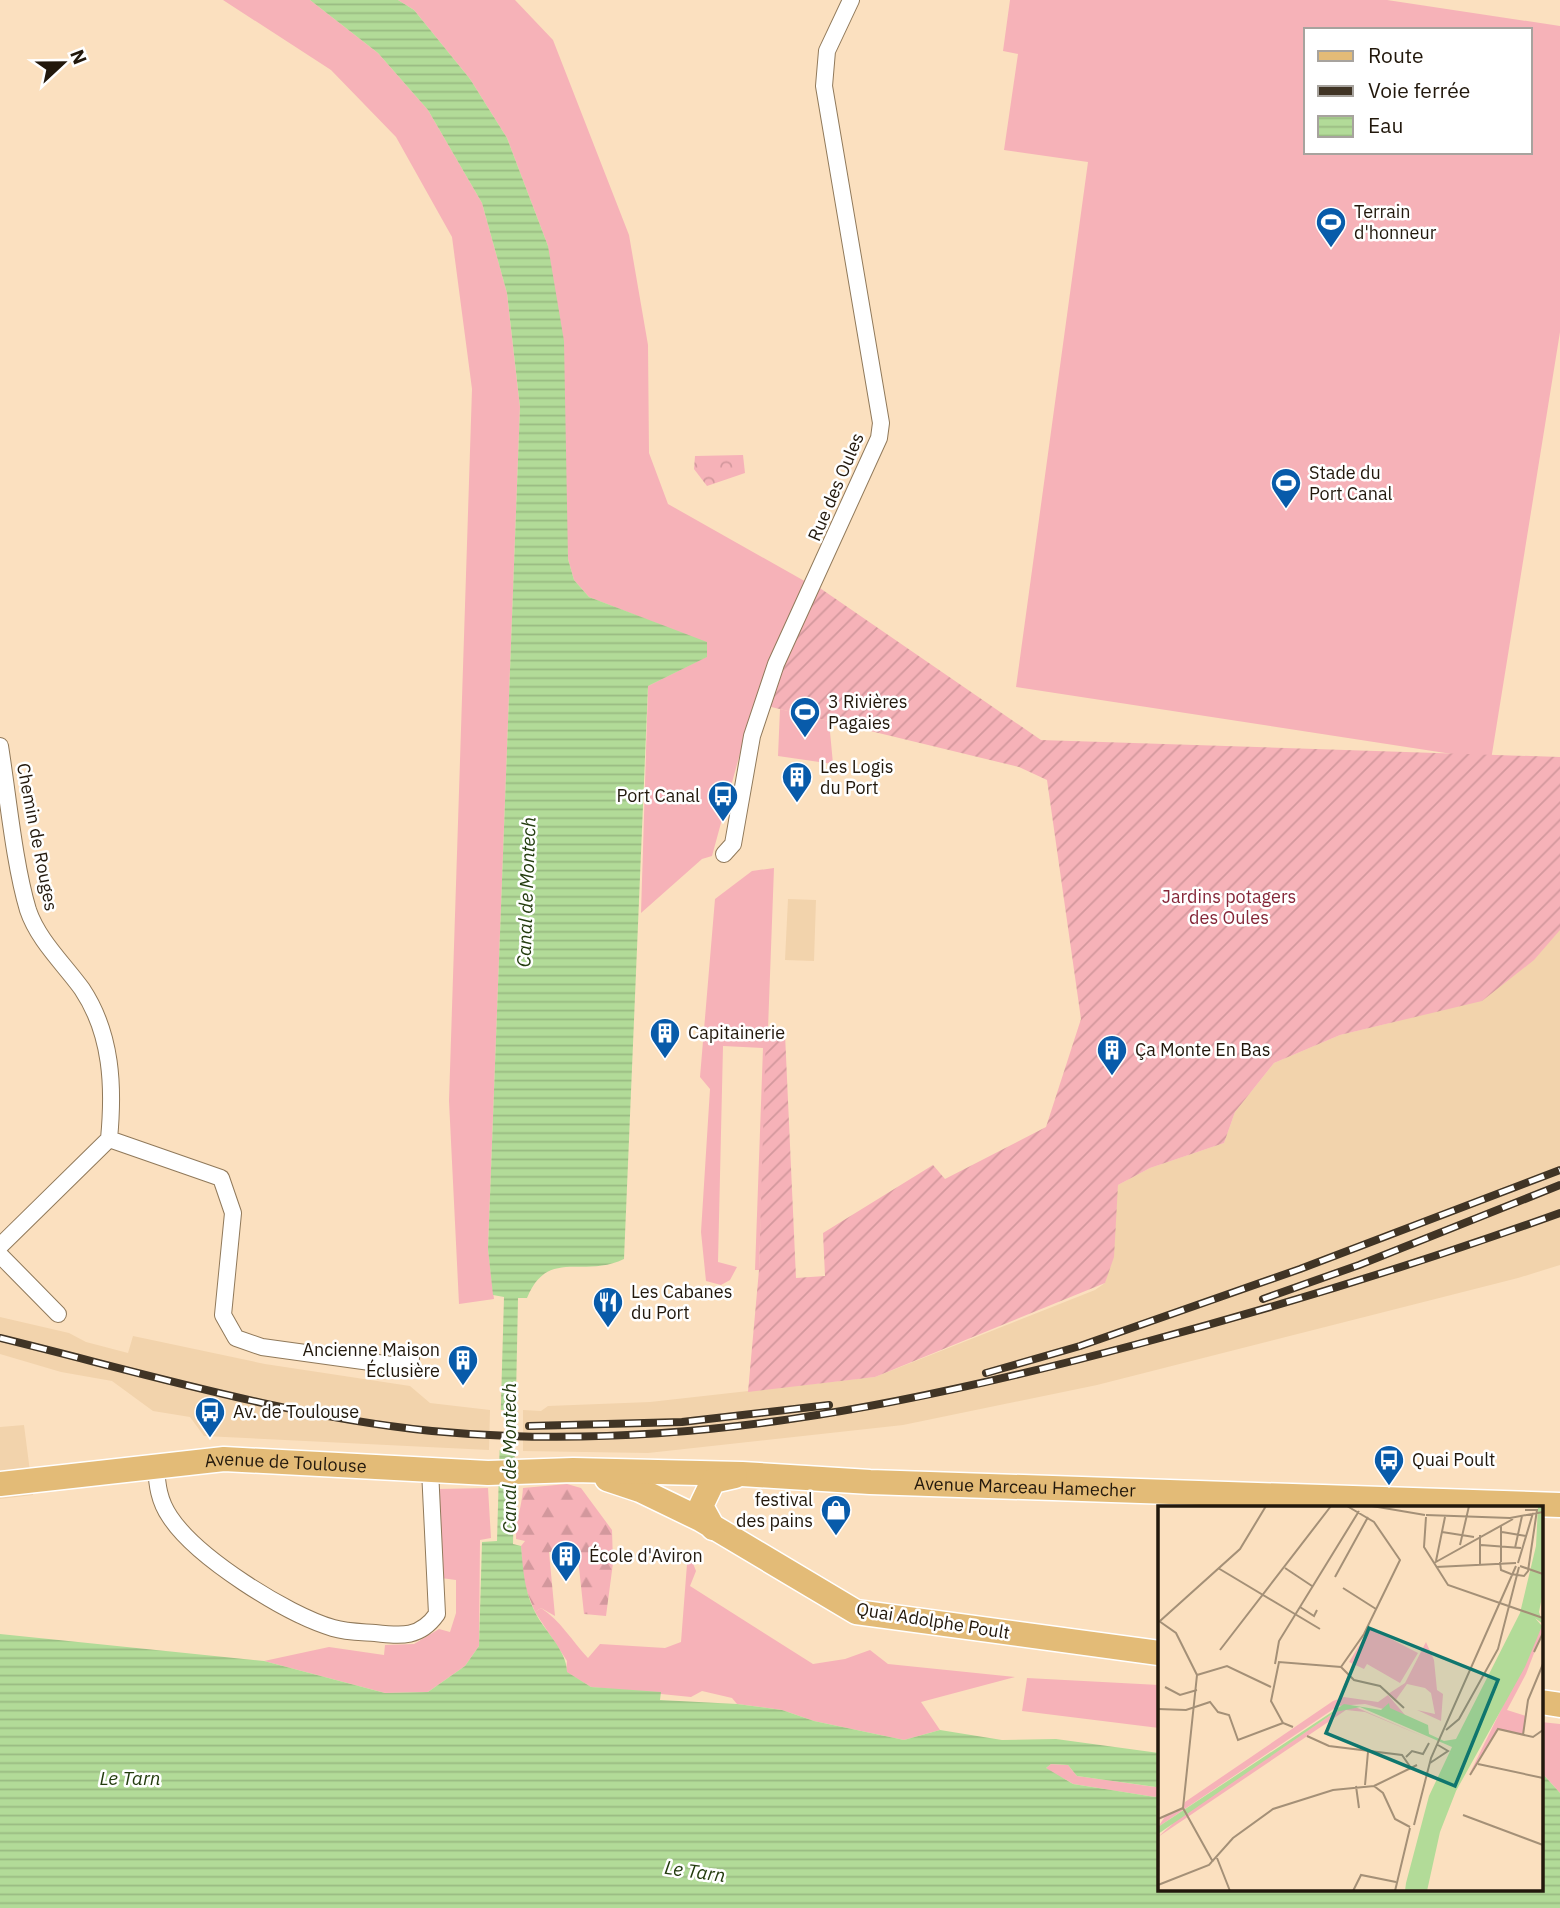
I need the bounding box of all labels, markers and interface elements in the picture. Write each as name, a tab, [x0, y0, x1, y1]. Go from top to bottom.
north arrow	[28, 28, 98, 98]
legend	[1304, 28, 1532, 154]
text: Route	[1368, 41, 1424, 69]
text: N	[65, 46, 92, 68]
text: Voie ferrée	[1368, 76, 1470, 104]
text: Eau	[1368, 111, 1403, 139]
place label: Terrain d'honneur	[1354, 200, 1437, 244]
sports icon: Terrain d'honneur	[1314, 205, 1348, 249]
street label: Rue des Oules	[802, 429, 869, 545]
place label: Stade du Port Canal	[1309, 461, 1392, 505]
sports icon: Stade du Port Canal	[1269, 466, 1303, 510]
place label: 3 Rivières Pagaies	[828, 690, 907, 734]
sports icon: 3 Rivières Pagaies	[788, 695, 822, 739]
place label: Les Logis du Port	[820, 755, 893, 799]
building icon: Les Logis du Port	[780, 760, 814, 804]
street label: Chemin de Rouges	[12, 761, 63, 913]
bus stop icon: Port Canal	[706, 779, 740, 823]
place label: Port Canal	[617, 784, 700, 807]
water label: Canal de Montech	[511, 816, 541, 968]
park label: Jardins potagers des Oules	[1162, 885, 1296, 929]
building icon: Capitainerie	[648, 1016, 682, 1060]
place label: Capitainerie	[688, 1021, 785, 1044]
building icon: Ça Monte En Bas	[1095, 1033, 1129, 1077]
place label: Ça Monte En Bas	[1135, 1038, 1270, 1061]
place label: Les Cabanes du Port	[631, 1280, 732, 1324]
restaurant icon: Les Cabanes du Port	[591, 1285, 625, 1329]
place label: Ancienne Maison Éclusière	[302, 1338, 440, 1382]
building icon: Ancienne Maison Éclusière	[446, 1343, 480, 1387]
water label: Canal de Montech	[497, 1383, 521, 1533]
bus stop icon: Av. de Toulouse	[193, 1395, 227, 1439]
place label: Av. de Toulouse	[233, 1400, 359, 1423]
bus stop icon: Quai Poult	[1372, 1443, 1406, 1487]
street label: Avenue de Toulouse	[203, 1447, 367, 1478]
place label: Quai Poult	[1412, 1448, 1495, 1471]
street label: Avenue Marceau Hamecher	[914, 1471, 1136, 1502]
place label: festival des pains	[736, 1488, 813, 1532]
shop icon: festival des pains	[819, 1493, 853, 1537]
inset map	[1158, 1506, 1542, 1890]
building icon: École d'Aviron	[549, 1539, 583, 1583]
place label: École d'Aviron	[589, 1544, 703, 1567]
street label: Quai Adolphe Poult	[855, 1597, 1011, 1644]
water label: Le Tarn	[99, 1766, 161, 1790]
water label: Le Tarn	[663, 1855, 727, 1887]

